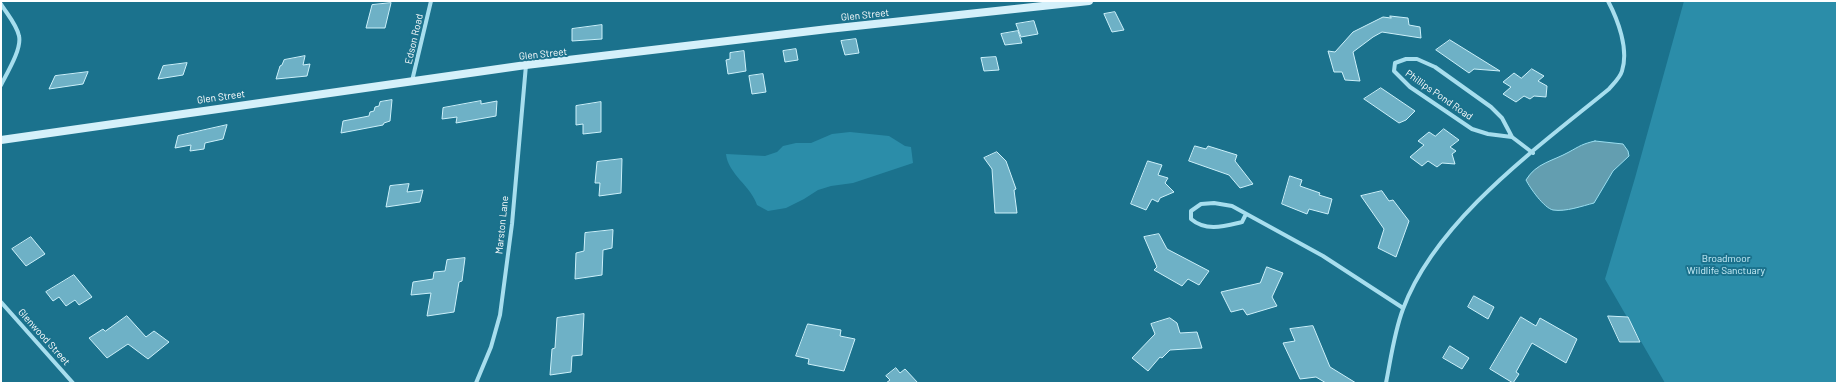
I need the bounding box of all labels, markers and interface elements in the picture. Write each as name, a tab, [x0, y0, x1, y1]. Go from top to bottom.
street label: Glen Street	[840, 7, 890, 23]
street label: Edson Road	[402, 13, 426, 65]
street label: Glen Street	[518, 46, 568, 62]
street label: Phillips Pond Road	[1403, 67, 1475, 123]
street label: Glen Street	[196, 88, 246, 106]
street label: Marston Lane	[493, 195, 511, 255]
park label: Broadmoor Wildlife Sanctuary	[1687, 253, 1765, 276]
street label: Glenwood Street	[16, 306, 72, 368]

